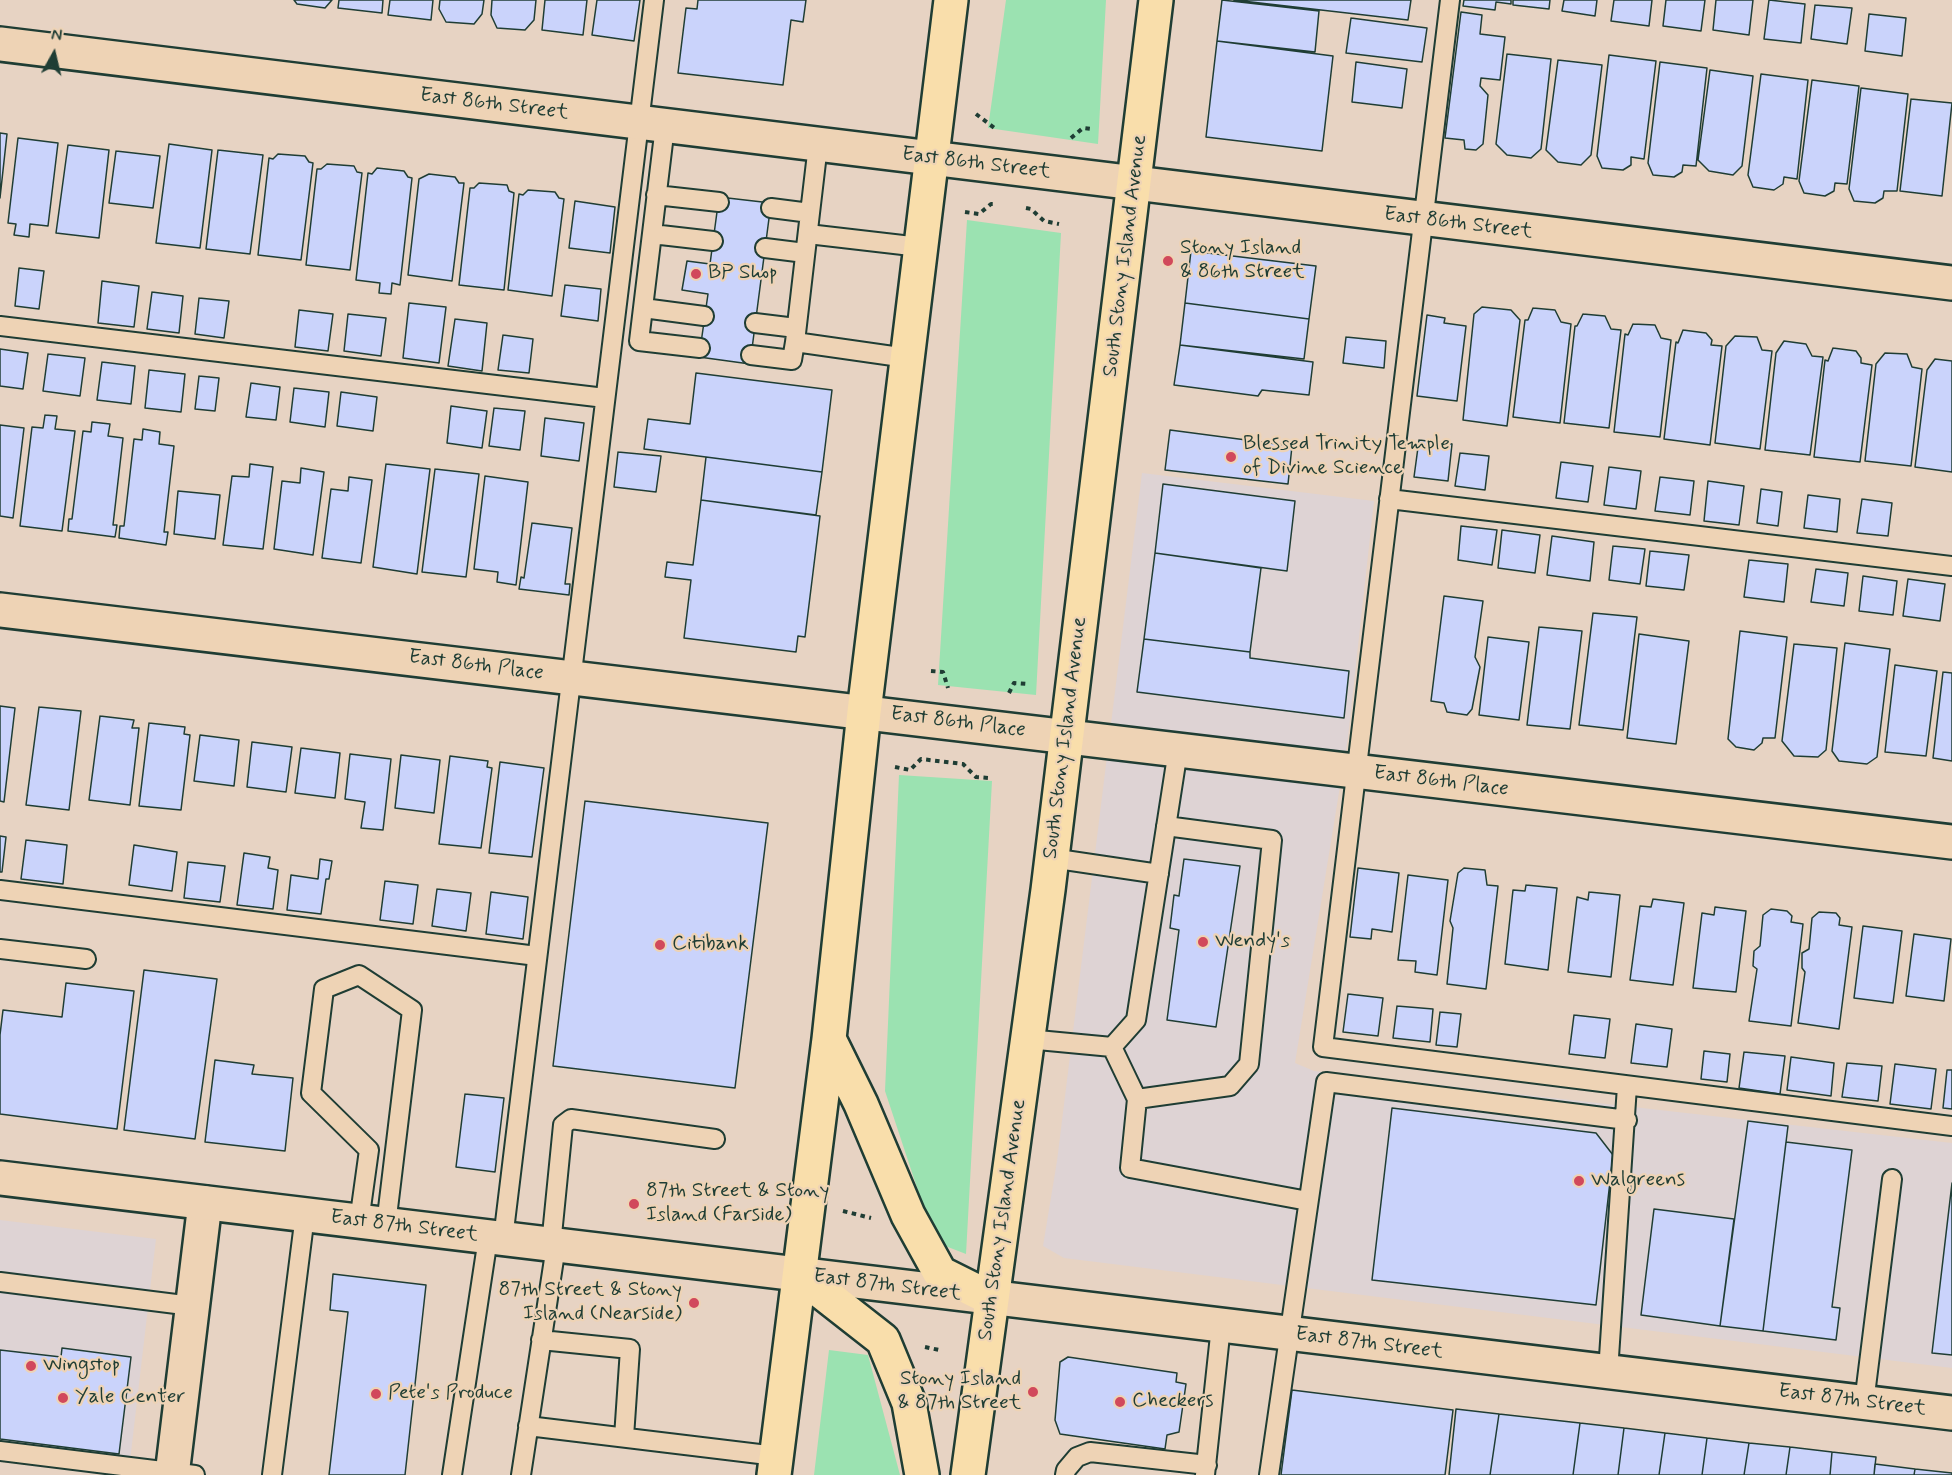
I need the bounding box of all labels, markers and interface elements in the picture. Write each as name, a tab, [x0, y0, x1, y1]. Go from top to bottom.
north arrow	[24, 24, 84, 84]
text: N	[50, 25, 63, 47]
street label: East 86th Street	[418, 83, 570, 127]
street label: South Stony Island Avenue	[1099, 133, 1153, 379]
street label: East 86th Street	[900, 142, 1052, 186]
street label: East 86th Street	[1382, 202, 1534, 246]
place label: Stony Island & 86th Street	[1180, 236, 1305, 286]
marker: Stony Island & 86th Street	[1161, 254, 1175, 268]
place label: BP Shop	[708, 261, 778, 287]
marker: BP Shop	[689, 267, 703, 281]
place label: Blessed Trinity Temple of Divine Science	[1243, 432, 1450, 482]
marker: Blessed Trinity Temple of Divine Science	[1224, 450, 1238, 464]
street label: South Stony Island Avenue	[1039, 615, 1093, 861]
street label: East 86th Place	[407, 645, 545, 687]
street label: East 86th Place	[889, 702, 1027, 744]
street label: East 86th Place	[1372, 761, 1510, 803]
place label: Wendy's	[1215, 929, 1290, 955]
place label: Citibank	[672, 932, 749, 958]
marker: Wendy's	[1196, 935, 1210, 949]
marker: Citibank	[653, 938, 667, 952]
street label: South Stony Island Avenue	[974, 1098, 1032, 1342]
place label: Walgreens	[1591, 1168, 1685, 1194]
marker: Walgreens	[1572, 1174, 1586, 1188]
place label: 87th Street & Stony Island (Farside)	[646, 1179, 829, 1229]
marker: 87th Street & Stony Island (Farside)	[627, 1197, 641, 1211]
street label: East 87th Street	[329, 1205, 479, 1249]
street label: East 87th Street	[812, 1264, 962, 1308]
place label: 87th Street & Stony Island (Nearside)	[499, 1278, 682, 1328]
marker: 87th Street & Stony Island (Nearside)	[687, 1296, 701, 1310]
street label: East 87th Street	[1294, 1322, 1444, 1366]
place label: Wingstop	[43, 1353, 120, 1379]
marker: Wingstop	[24, 1359, 38, 1373]
place label: Stony Island & 87th Street	[897, 1367, 1021, 1417]
street label: East 87th Street	[1777, 1379, 1927, 1423]
place label: Pete's Produce	[388, 1381, 513, 1407]
place label: Yale Center	[75, 1385, 185, 1411]
marker: Stony Island & 87th Street	[1026, 1385, 1040, 1399]
marker: Pete's Produce	[369, 1387, 383, 1401]
place label: Checkers	[1132, 1389, 1214, 1415]
marker: Yale Center	[56, 1391, 70, 1405]
marker: Checkers	[1113, 1395, 1127, 1409]

